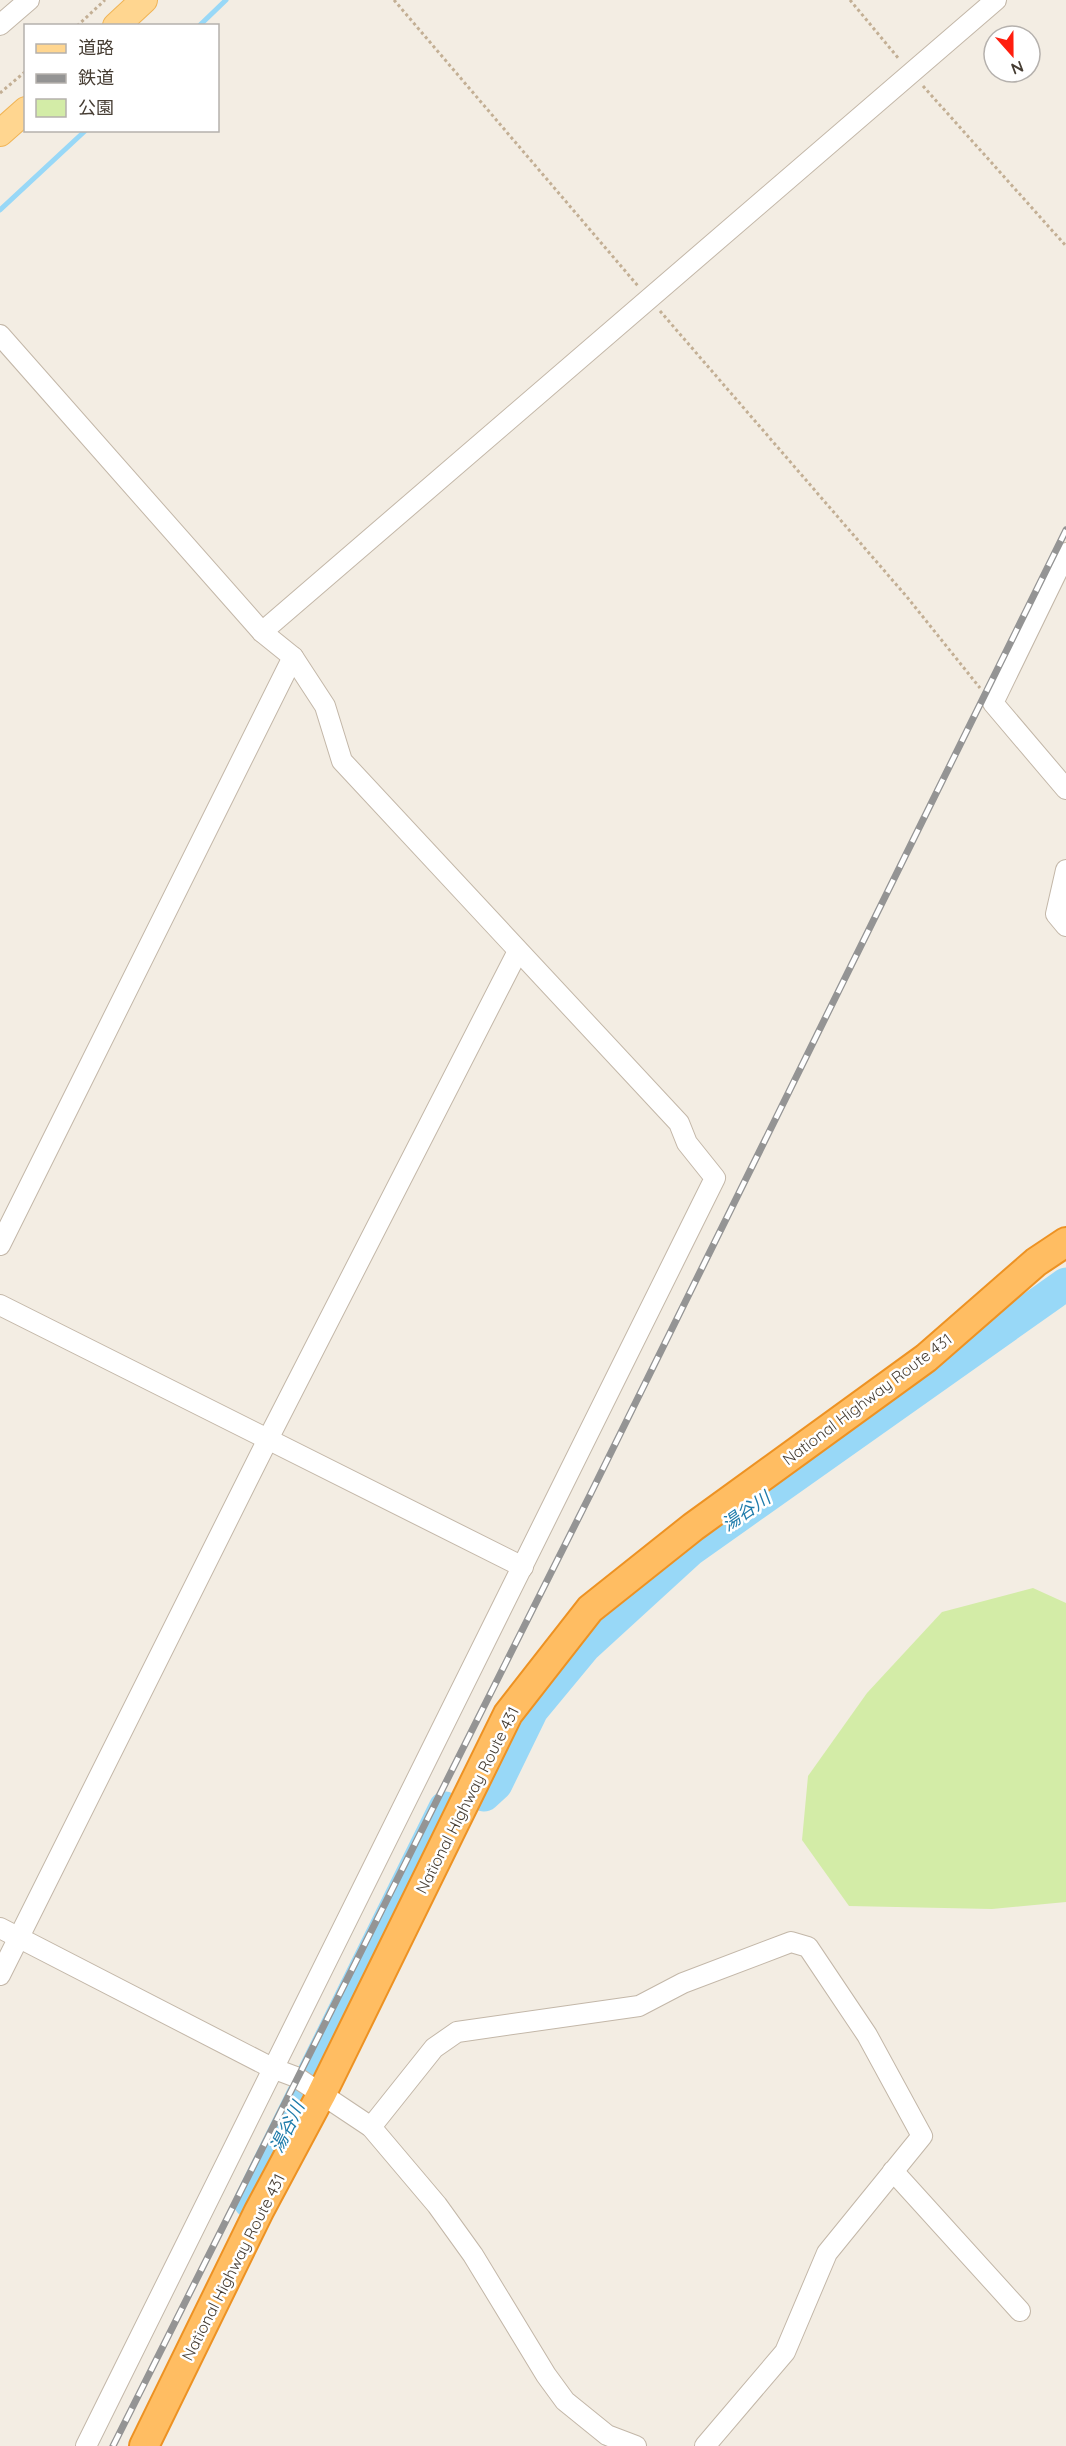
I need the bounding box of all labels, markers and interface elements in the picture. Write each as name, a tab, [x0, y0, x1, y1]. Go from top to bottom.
legend	[24, 24, 219, 132]
north arrow	[982, 24, 1042, 84]
text: 道路	[78, 36, 114, 59]
text: N	[1008, 57, 1026, 79]
text: 鉄道	[78, 66, 114, 89]
text: 公園	[78, 96, 114, 119]
street label: National Highway Route 431	[778, 1329, 956, 1469]
water label: 湯谷川	[717, 1485, 776, 1536]
street label: National Highway Route 431	[411, 1703, 523, 1897]
water label: 湯谷川	[265, 2096, 310, 2156]
street label: National Highway Route 431	[177, 2170, 289, 2364]

